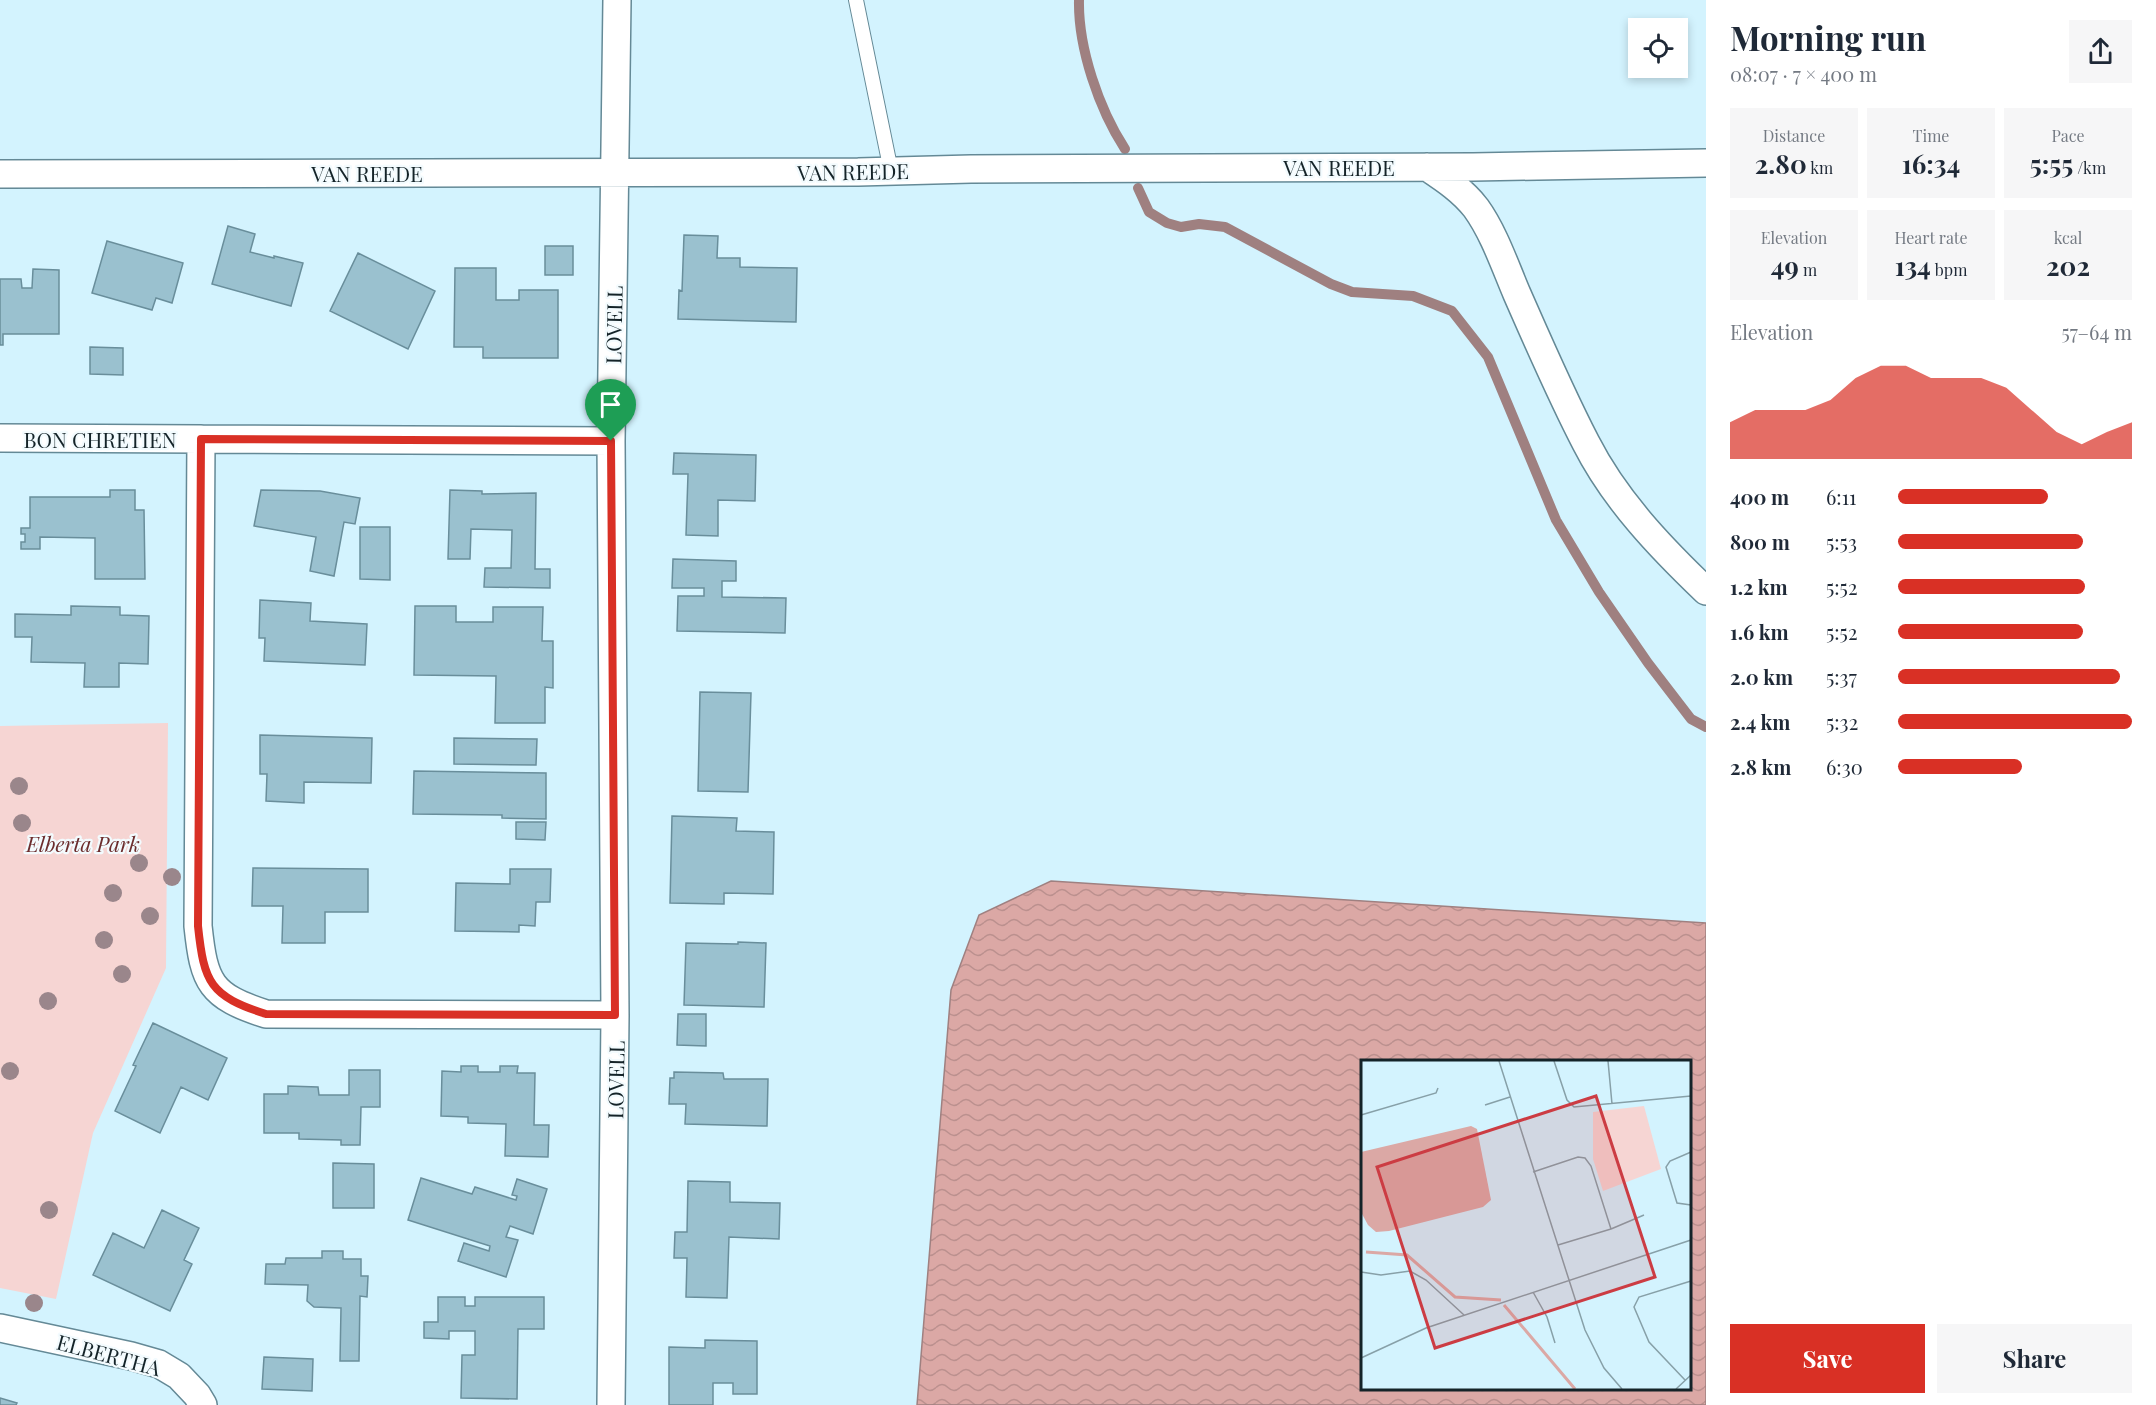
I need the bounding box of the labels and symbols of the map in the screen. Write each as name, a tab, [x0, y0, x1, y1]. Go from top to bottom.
street label: VAN REEDE	[1282, 153, 1395, 181]
street label: VAN REEDE	[796, 156, 909, 186]
street label: VAN REEDE	[310, 159, 423, 187]
street label: LOVELL	[598, 286, 628, 364]
pin	[585, 379, 636, 441]
street label: BON CHRETIEN	[23, 425, 177, 453]
park label: Elberta Park	[25, 829, 140, 857]
street label: LOVELL	[600, 1041, 630, 1119]
inset map	[1361, 1060, 1691, 1390]
street label: ELBERTHA	[54, 1327, 165, 1382]

